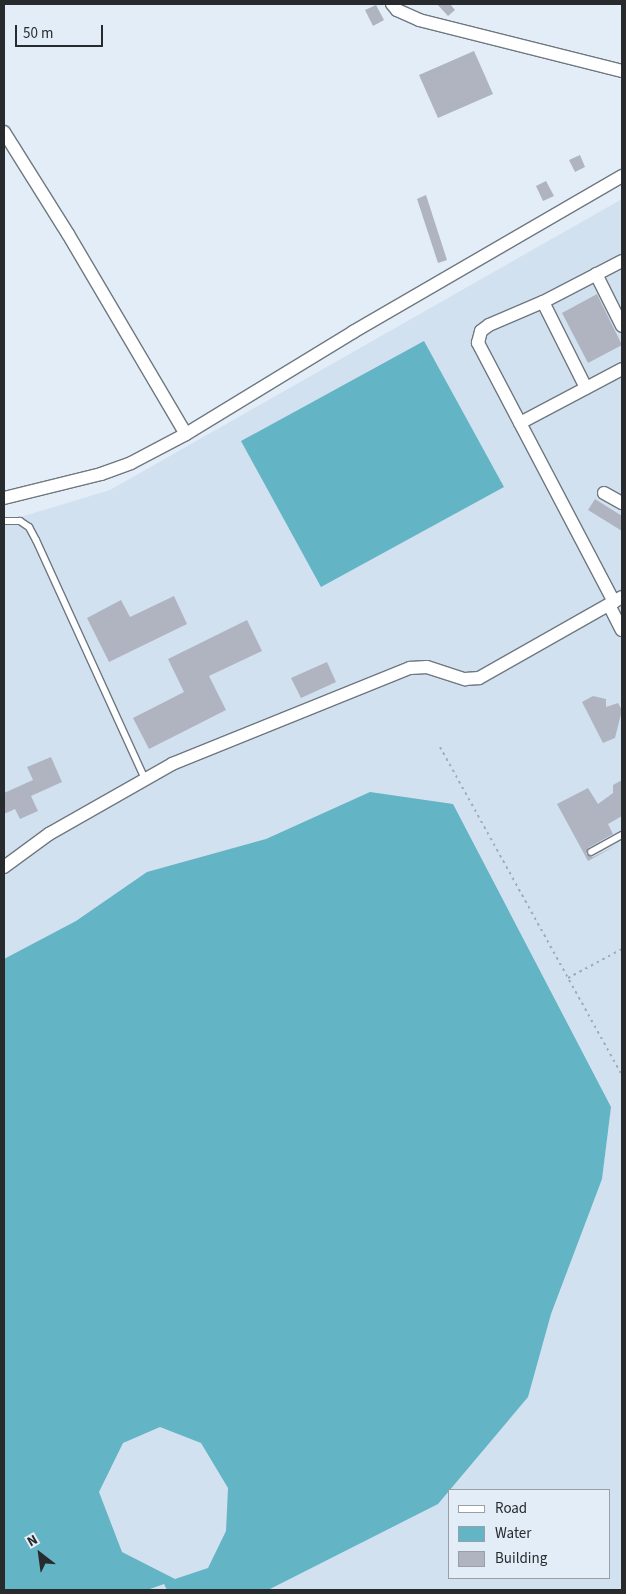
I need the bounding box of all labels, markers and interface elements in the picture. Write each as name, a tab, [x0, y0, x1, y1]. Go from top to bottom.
scale bar	[18, 15, 105, 47]
text: 50 m	[23, 23, 53, 44]
legend	[448, 1489, 611, 1579]
text: Road	[495, 1498, 527, 1519]
text: Water	[495, 1523, 531, 1544]
north arrow	[15, 1529, 65, 1579]
text: N	[23, 1530, 42, 1552]
text: Building	[495, 1548, 547, 1569]

